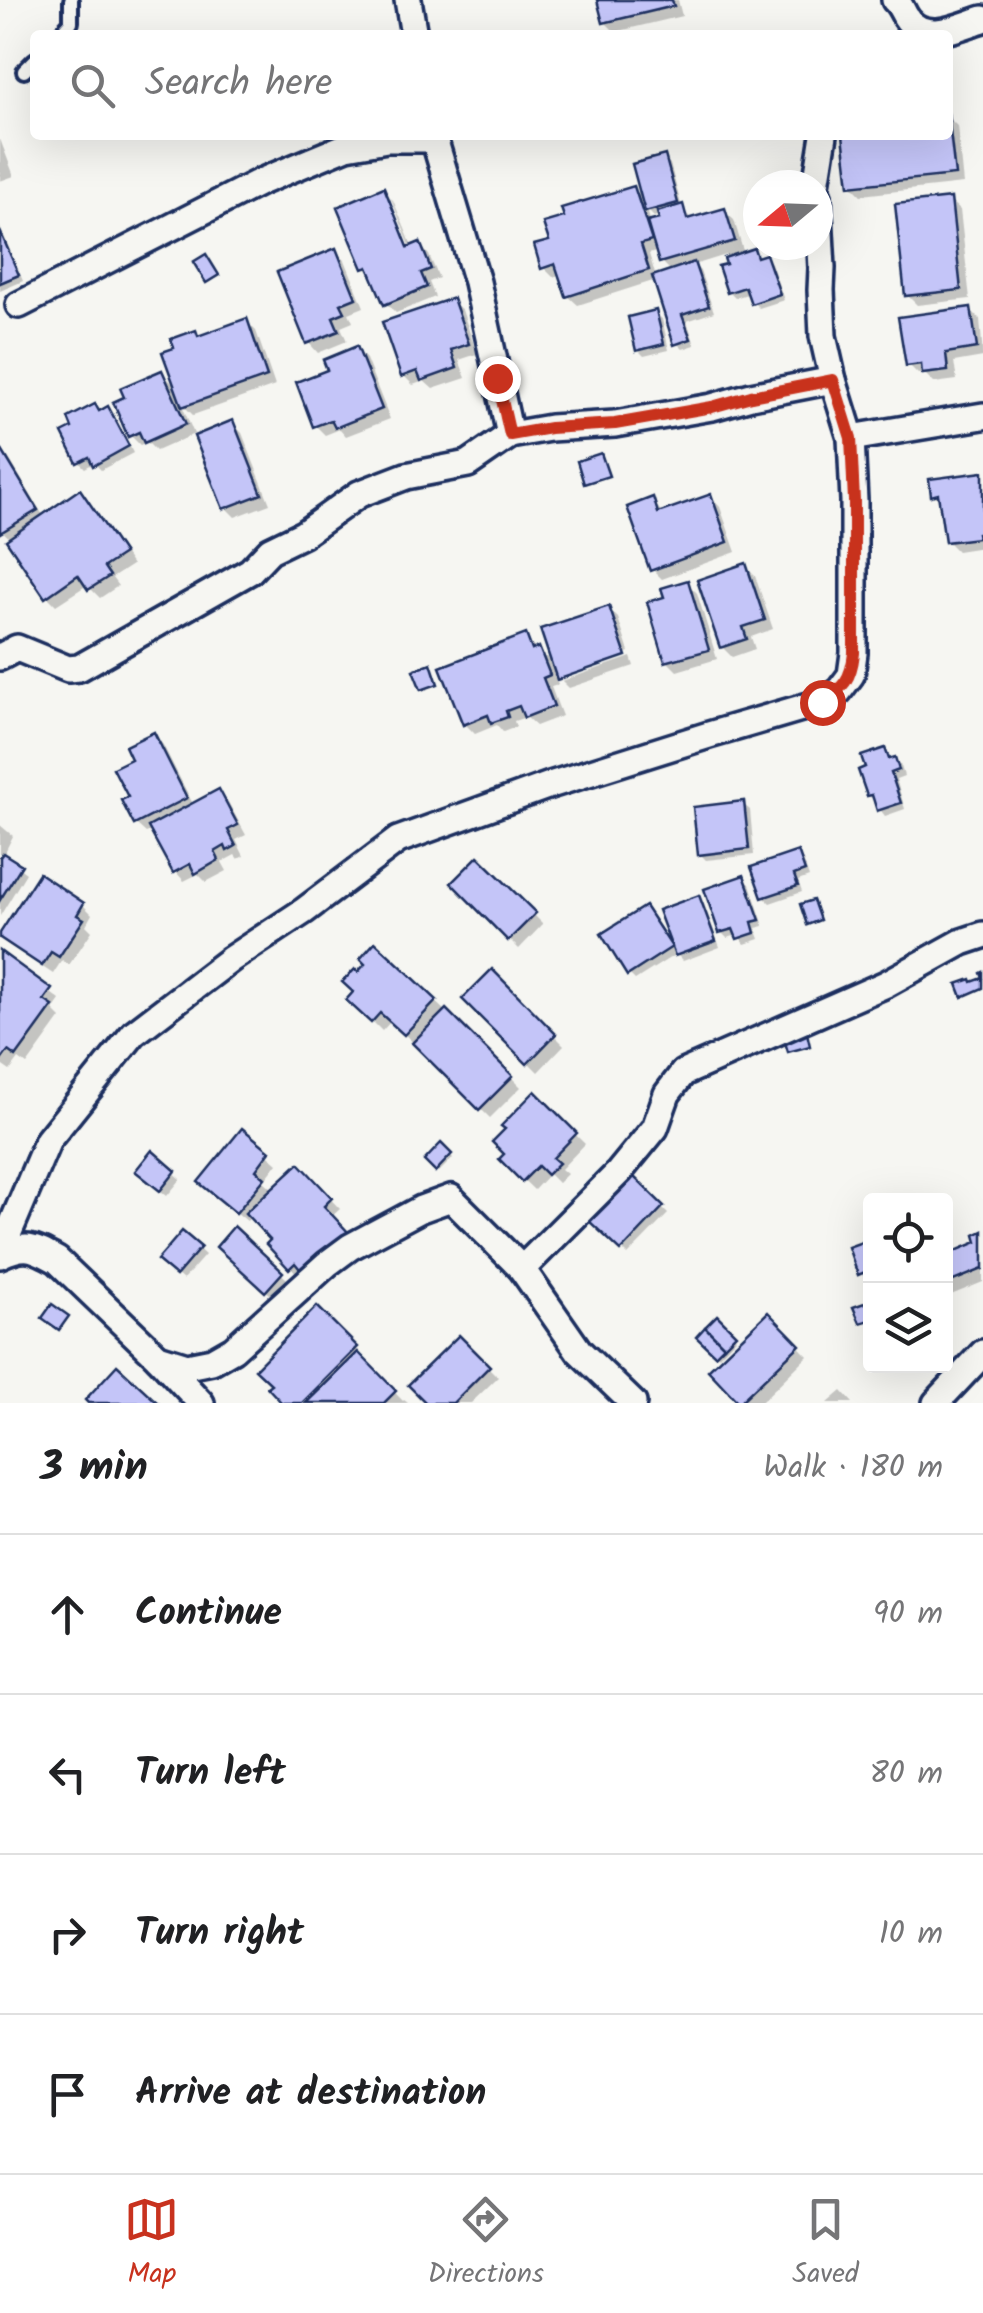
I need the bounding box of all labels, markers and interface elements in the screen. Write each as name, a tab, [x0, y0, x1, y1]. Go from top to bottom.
search box	[30, 30, 953, 140]
text: Search here	[145, 55, 332, 115]
icon: search	[65, 58, 120, 113]
north arrow	[743, 170, 833, 260]
route end	[475, 356, 521, 402]
route start	[800, 680, 846, 726]
map controls	[863, 1193, 953, 1373]
button: locate	[863, 1193, 953, 1283]
button: layers	[863, 1283, 953, 1373]
text: 3 min	[40, 1435, 148, 1502]
text: Walk · 180 m	[763, 1443, 943, 1494]
text: Continue	[135, 1584, 282, 1644]
icon: ahead	[40, 1587, 95, 1642]
text: 90 m	[873, 1589, 943, 1640]
text: Turn left	[135, 1744, 286, 1804]
icon: left	[40, 1747, 95, 1802]
text: 80 m	[869, 1749, 943, 1800]
text: Turn right	[135, 1904, 304, 1964]
icon: right	[40, 1907, 95, 1962]
text: 10 m	[879, 1909, 943, 1960]
text: Arrive at destination	[135, 2064, 486, 2124]
icon: arrive	[40, 2067, 95, 2122]
tab: Map	[124, 2192, 179, 2297]
tab: Directions	[428, 2192, 544, 2297]
tab: Saved	[792, 2192, 859, 2297]

